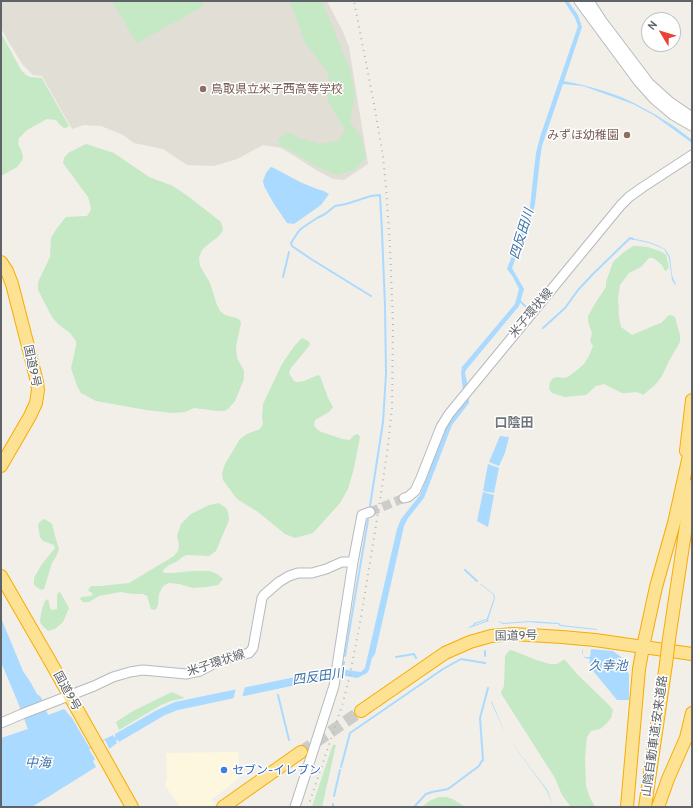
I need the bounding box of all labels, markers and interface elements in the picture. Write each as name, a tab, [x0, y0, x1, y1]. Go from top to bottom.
north arrow	[641, 12, 681, 52]
text: N	[644, 18, 660, 33]
place label: 鳥取県立米子西高等学校	[211, 82, 343, 96]
marker: 鳥取県立米子西高等学校	[198, 84, 208, 94]
place label: みずほ幼稚園	[547, 128, 619, 142]
marker: みずほ幼稚園	[622, 130, 632, 140]
water label: 四反田川	[507, 207, 537, 261]
street label: 米子環状線	[506, 285, 556, 341]
street label: 国道9号	[21, 344, 43, 388]
district label: 口陰田	[495, 415, 533, 431]
street label: 国道9号	[494, 628, 538, 644]
street label: 米子環状線	[185, 647, 247, 679]
water label: 久幸池	[589, 658, 627, 674]
water label: 四反田川	[291, 666, 345, 688]
street label: 国道9号	[50, 669, 84, 713]
street label: 山陰自動車道;安来道路	[639, 674, 671, 798]
water label: 中海	[25, 755, 51, 771]
place label: セブン-イレブン	[232, 763, 321, 777]
marker: セブン-イレブン	[219, 765, 229, 775]

